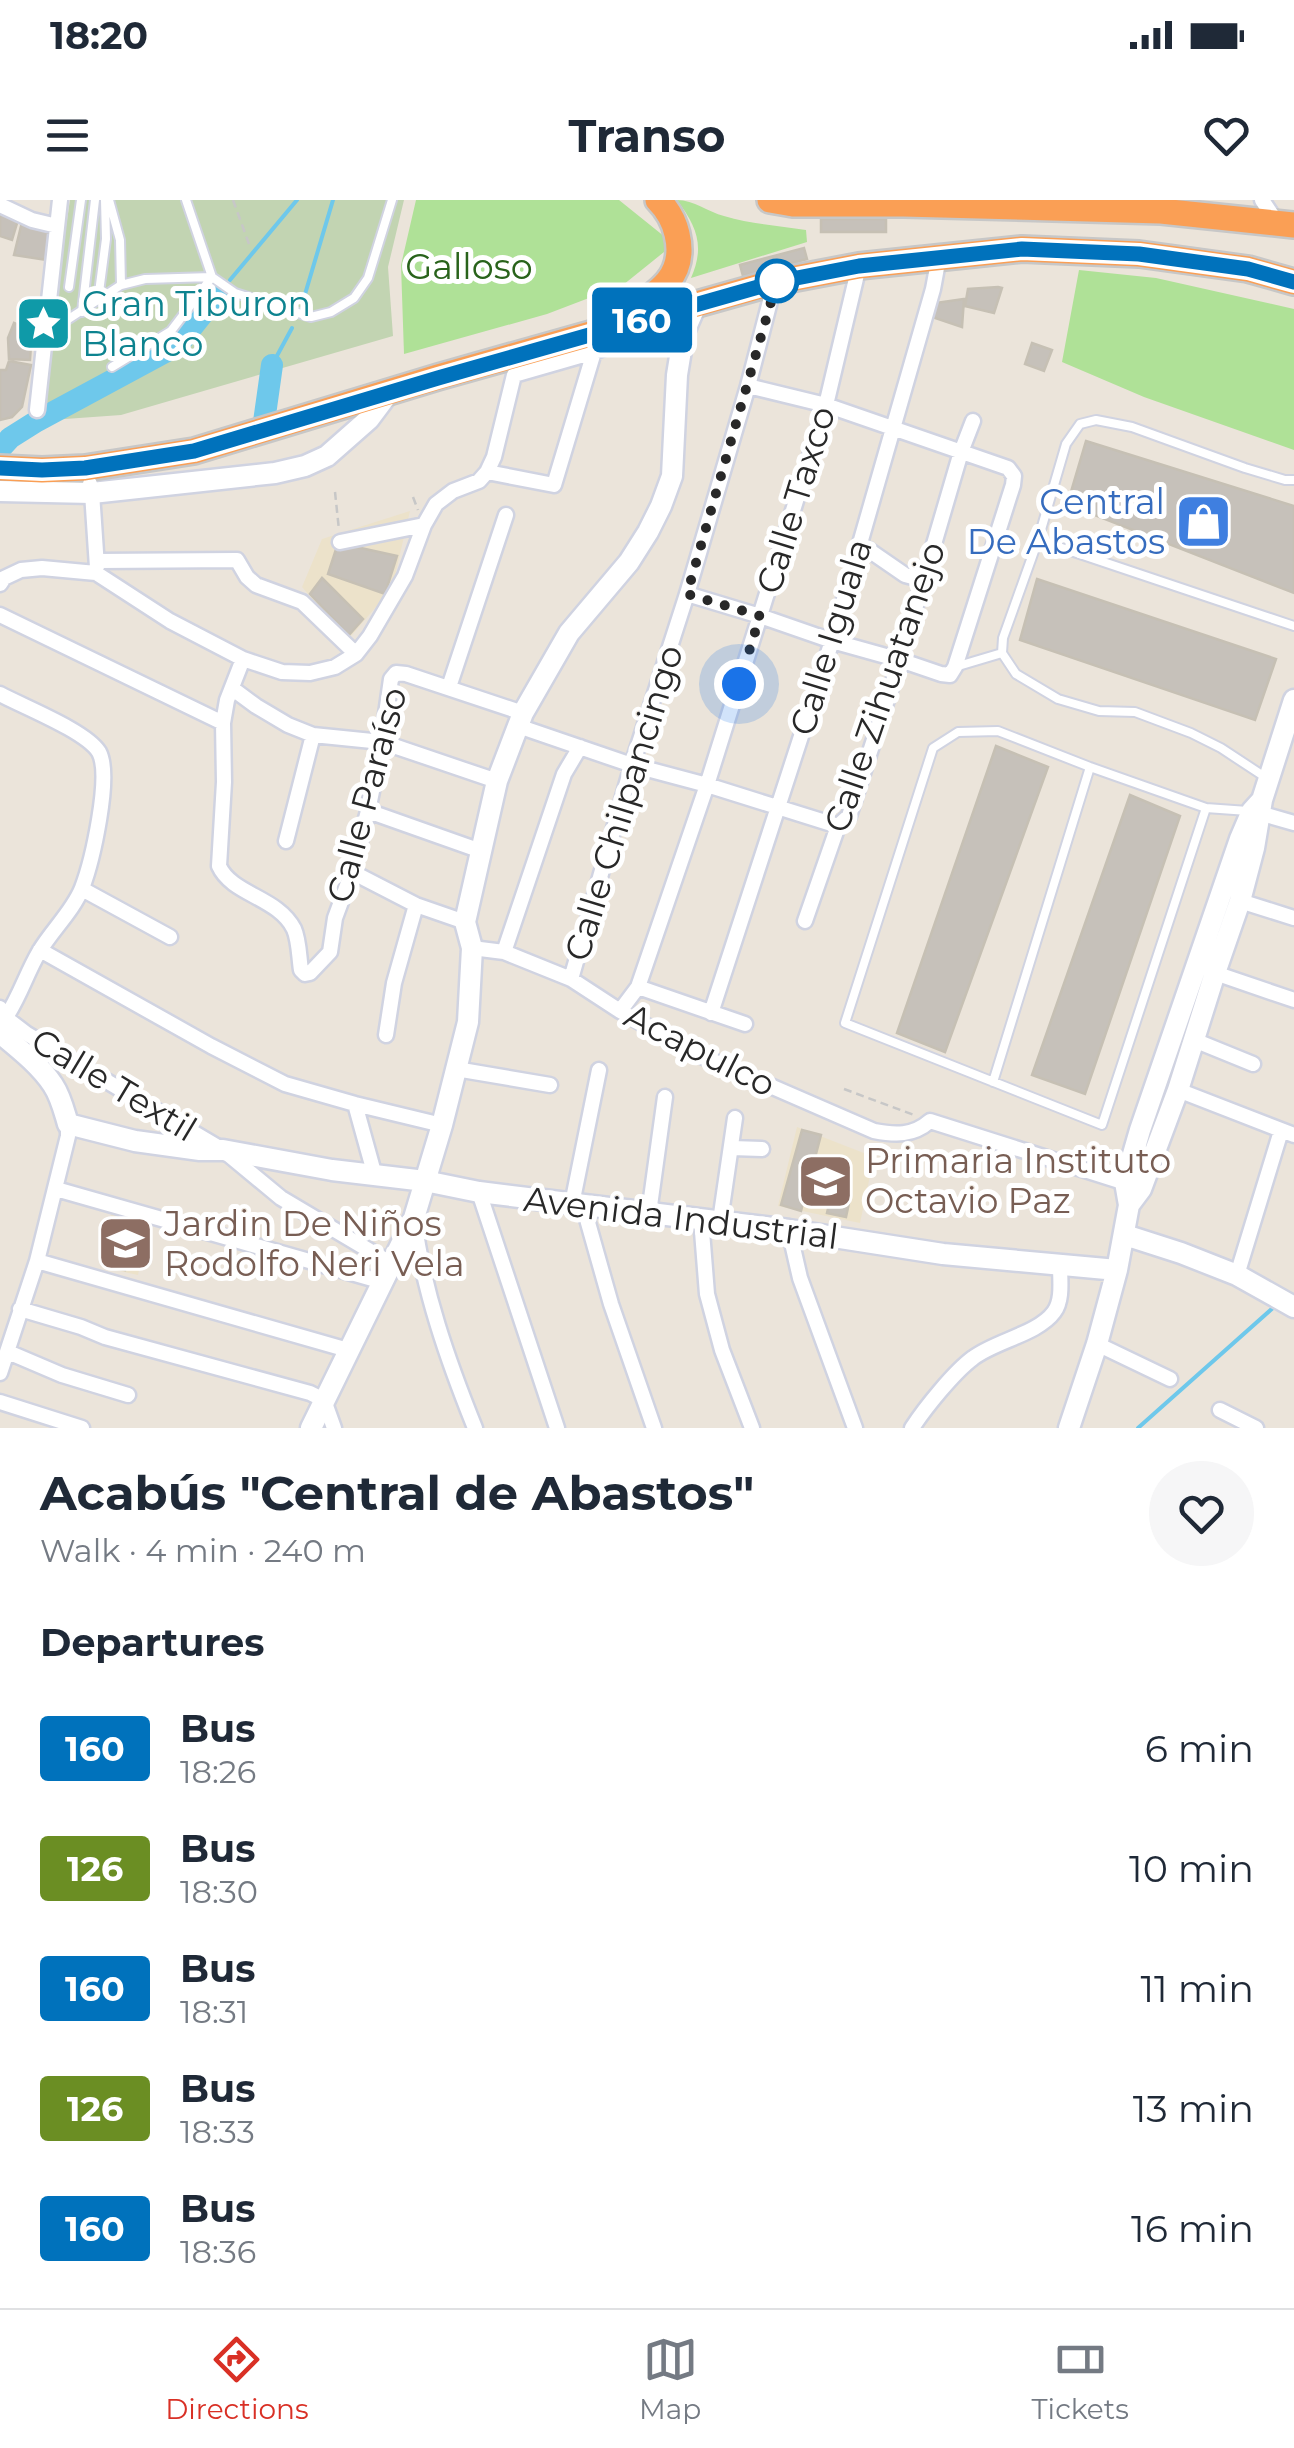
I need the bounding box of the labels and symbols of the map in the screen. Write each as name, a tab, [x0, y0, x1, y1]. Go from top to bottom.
park label: Galloso	[405, 245, 533, 288]
unlabelled marker	[756, 260, 798, 302]
place label: Gran Tiburon Blanco	[82, 282, 311, 365]
line badge: 160	[584, 288, 700, 352]
place icon: Gran Tiburon Blanco	[13, 294, 73, 354]
street label: Calle Taxco	[747, 401, 844, 599]
place label: Central De Abastos	[967, 480, 1165, 563]
shop icon: Central De Abastos	[1174, 492, 1234, 552]
street label: Calle Iguala	[780, 533, 881, 740]
street label: Calle Zihuatanejo	[815, 536, 954, 838]
street label: Calle Chilpancingo	[555, 640, 692, 966]
your location	[714, 659, 764, 709]
street label: Calle Paraíso	[317, 682, 416, 907]
street label: Acapulco	[618, 993, 783, 1106]
street label: Calle Textil	[24, 1019, 205, 1151]
place label: Primaria Instituto Octavio Paz	[865, 1139, 1171, 1222]
school or university icon: Primaria Instituto Octavio Paz	[796, 1151, 856, 1211]
street label: Avenida Industrial	[521, 1177, 841, 1258]
place label: Jardin De Niños Rodolfo Neri Vela	[163, 1202, 465, 1285]
school or university icon: Jardin De Niños Rodolfo Neri Vela	[95, 1214, 155, 1274]

